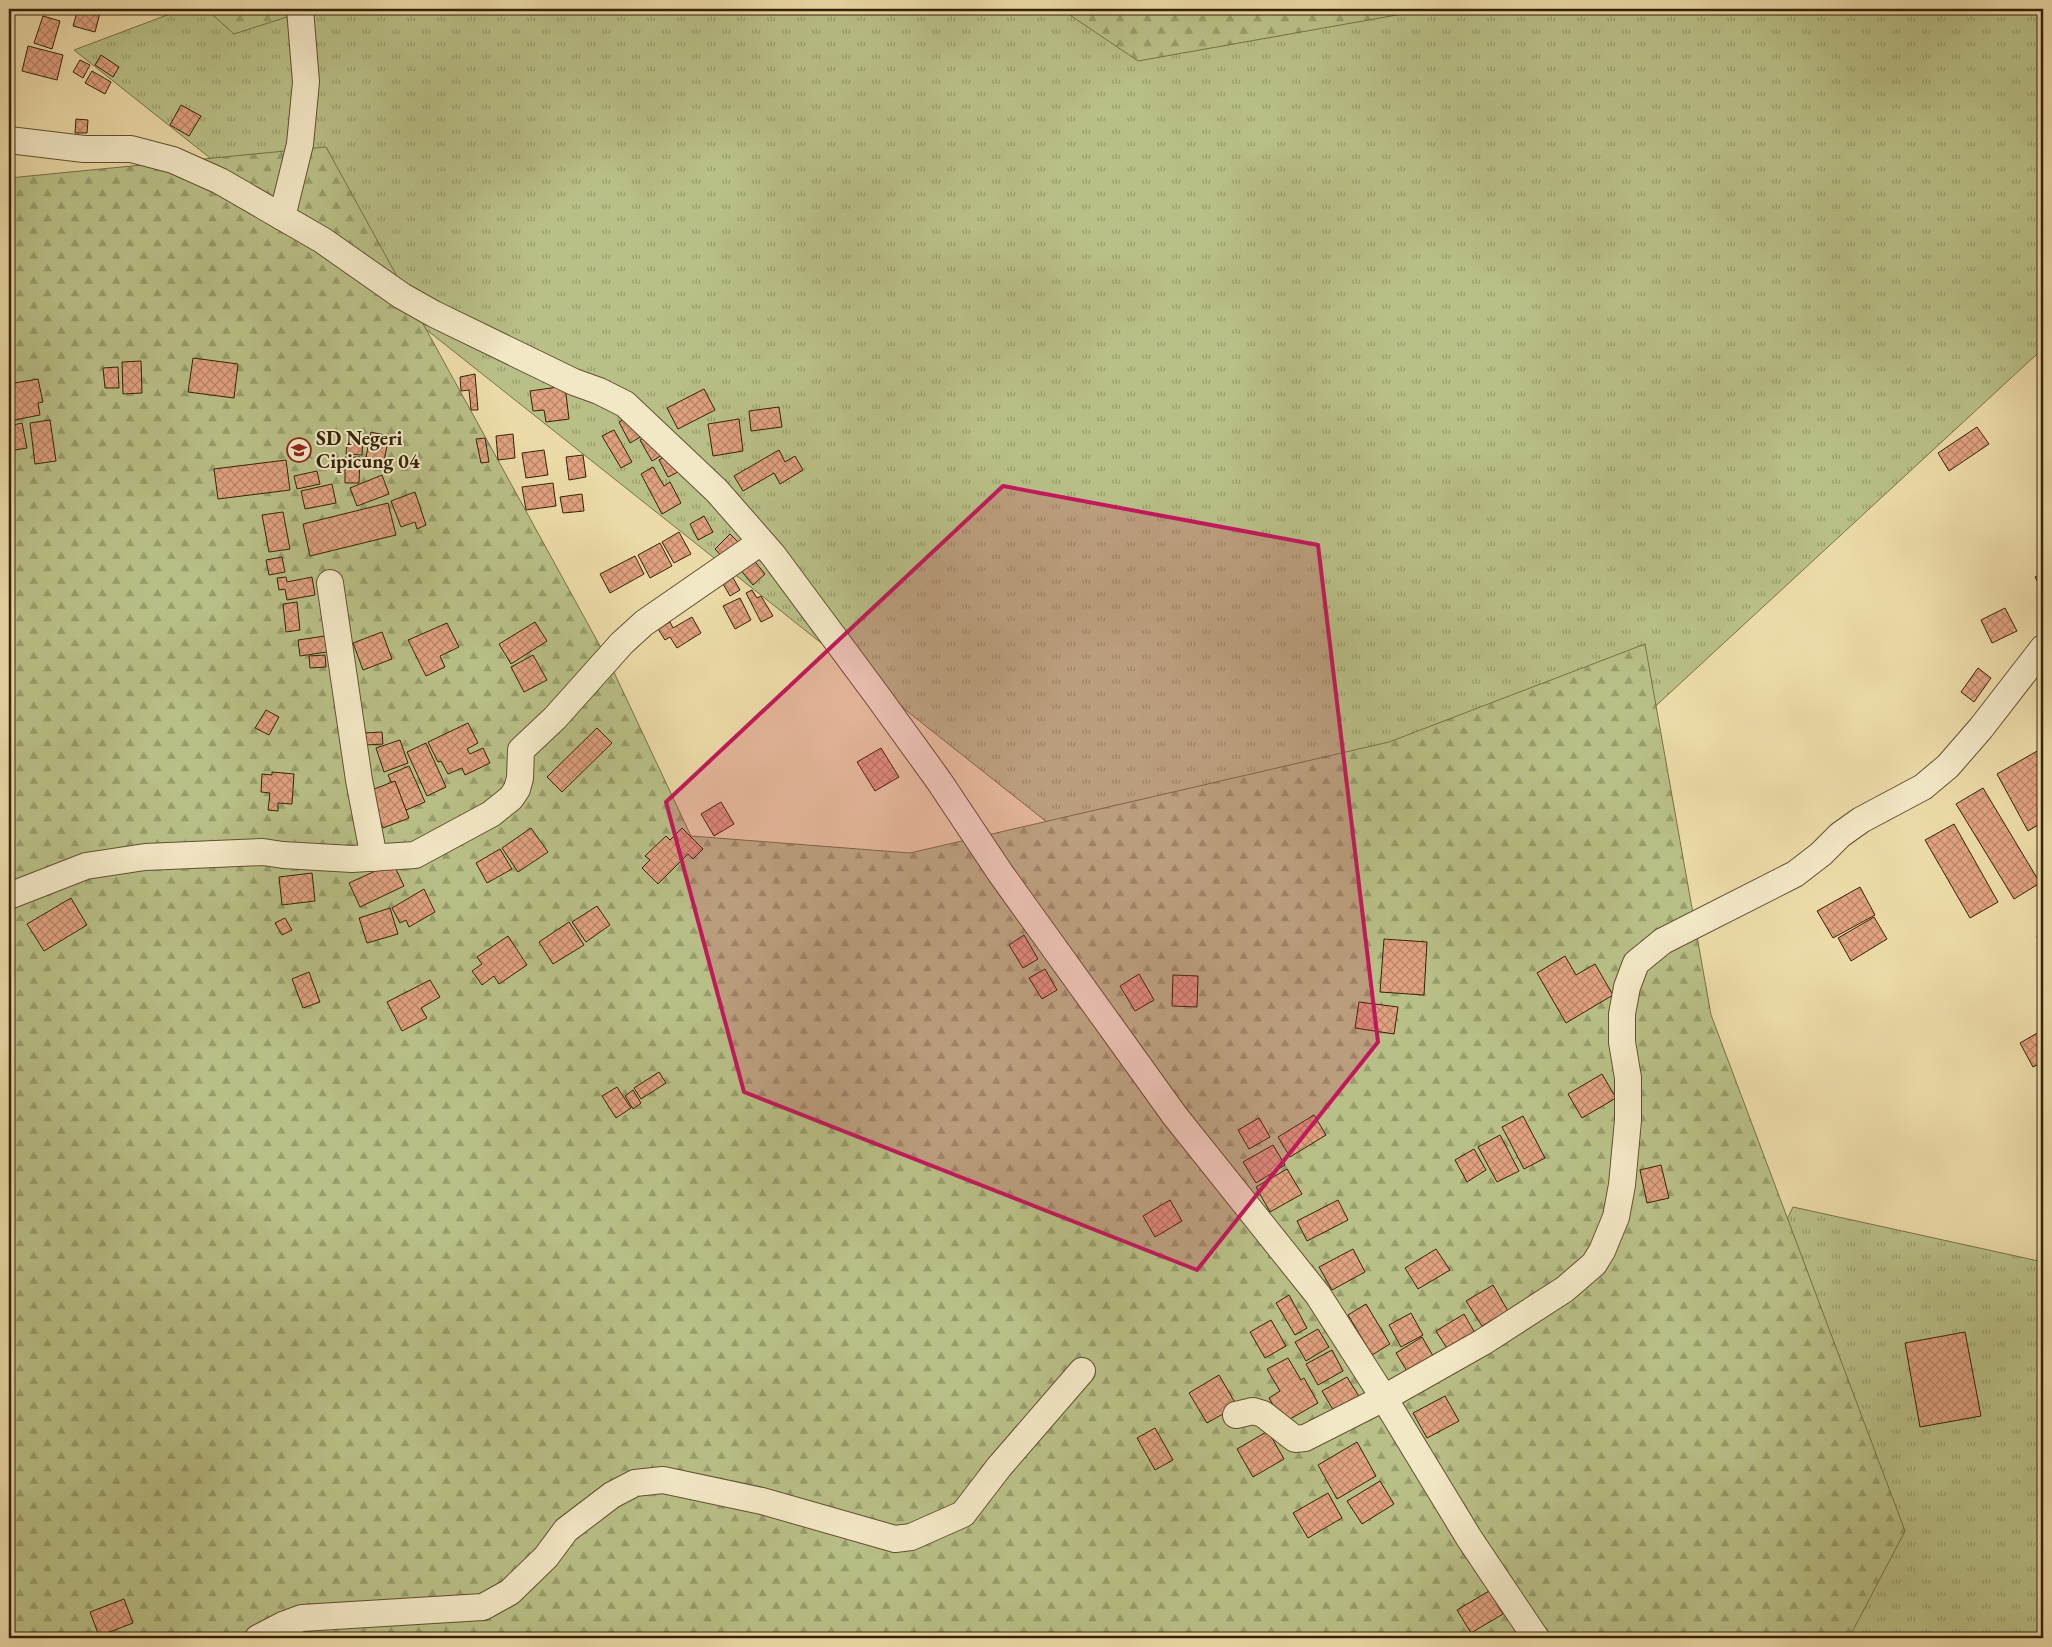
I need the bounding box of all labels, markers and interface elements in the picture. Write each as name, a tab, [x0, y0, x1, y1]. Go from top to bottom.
place label: SD Negeri Cipicung 04	[316, 425, 420, 474]
school or university icon: SD Negeri Cipicung 04	[286, 437, 312, 463]

